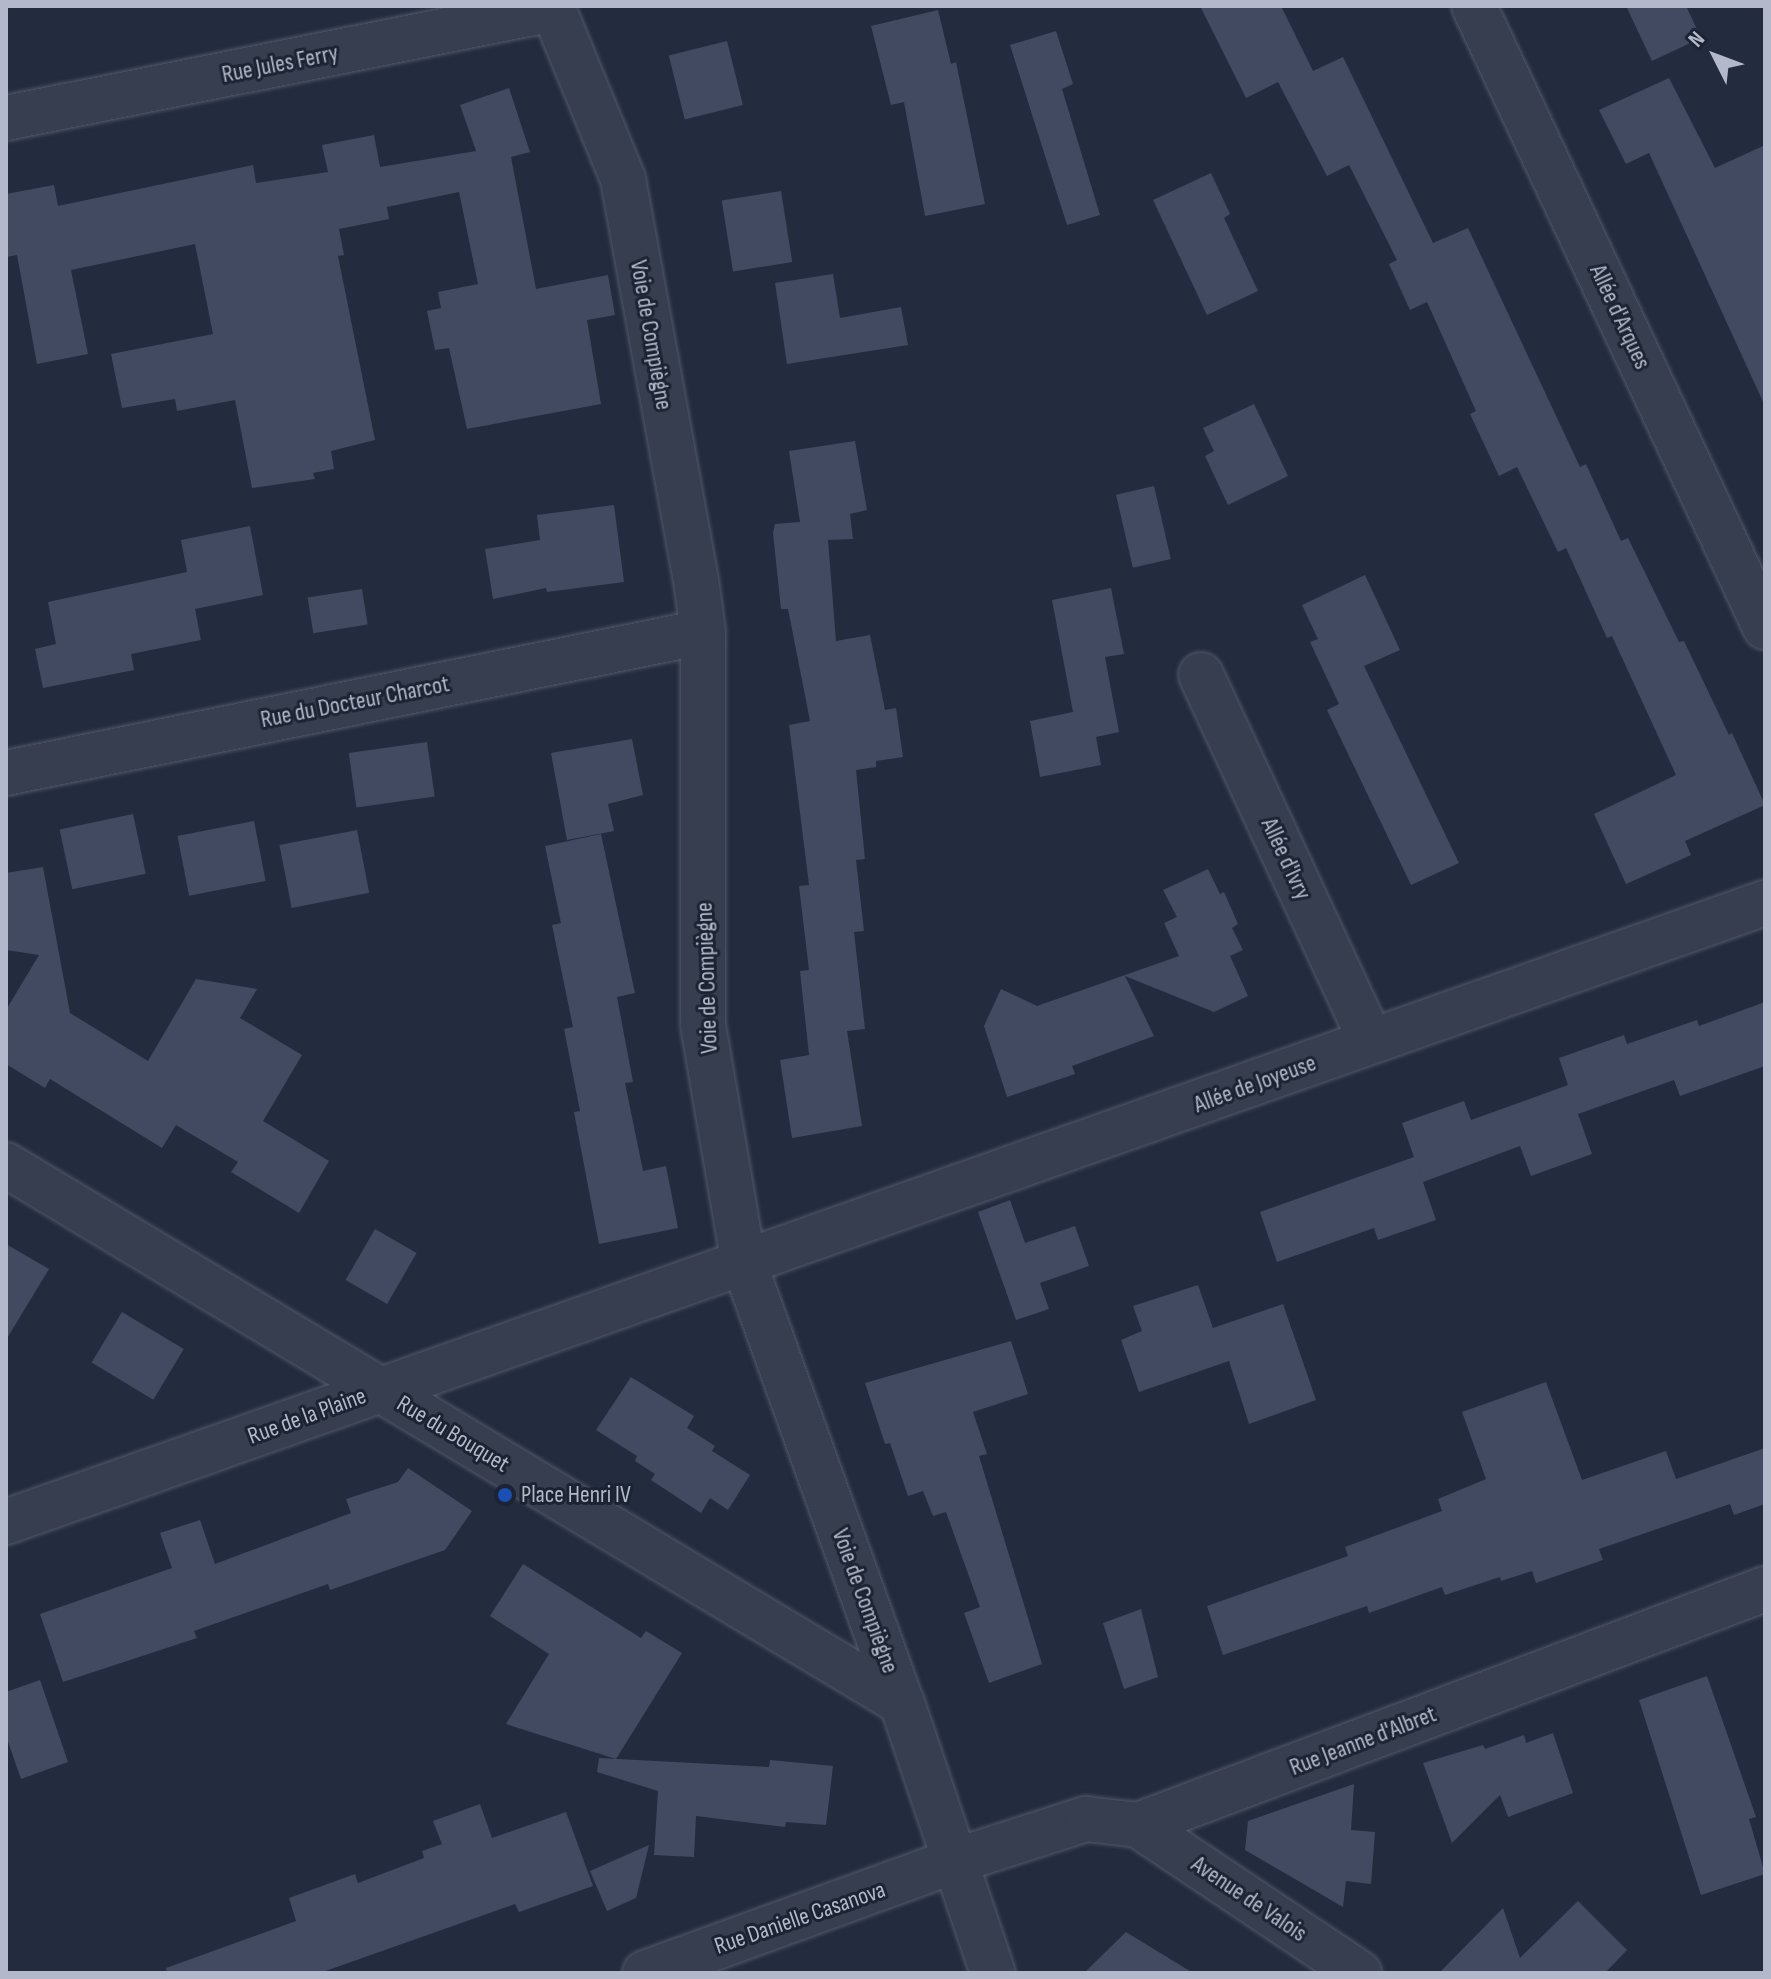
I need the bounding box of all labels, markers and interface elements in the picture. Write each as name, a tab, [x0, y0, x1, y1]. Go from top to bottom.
north arrow	[1675, 16, 1755, 96]
text: N	[1683, 26, 1711, 53]
street label: Rue Jules Ferry	[219, 39, 341, 89]
street label: Voie de Compiègne	[624, 258, 678, 412]
street label: Allée d'Arques	[1583, 260, 1657, 374]
street label: Rue du Docteur Charcot	[258, 670, 452, 734]
street label: Allée d'Ivry	[1255, 814, 1317, 904]
street label: Voie de Compiègne	[690, 902, 724, 1054]
street label: Allée de Joyeuse	[1190, 1049, 1320, 1119]
street label: Rue de la Plaine	[244, 1381, 370, 1451]
street label: Rue du Bouquet	[392, 1389, 514, 1479]
place label: Place Henri IV	[521, 1481, 631, 1509]
marker: Place Henri IV	[496, 1486, 514, 1504]
street label: Voie de Compiègne	[826, 1525, 904, 1677]
street label: Rue Jeanne d'Albret	[1286, 1700, 1440, 1782]
street label: Avenue de Valois	[1186, 1850, 1312, 1948]
street label: Rue Danielle Casanova	[711, 1875, 889, 1961]

